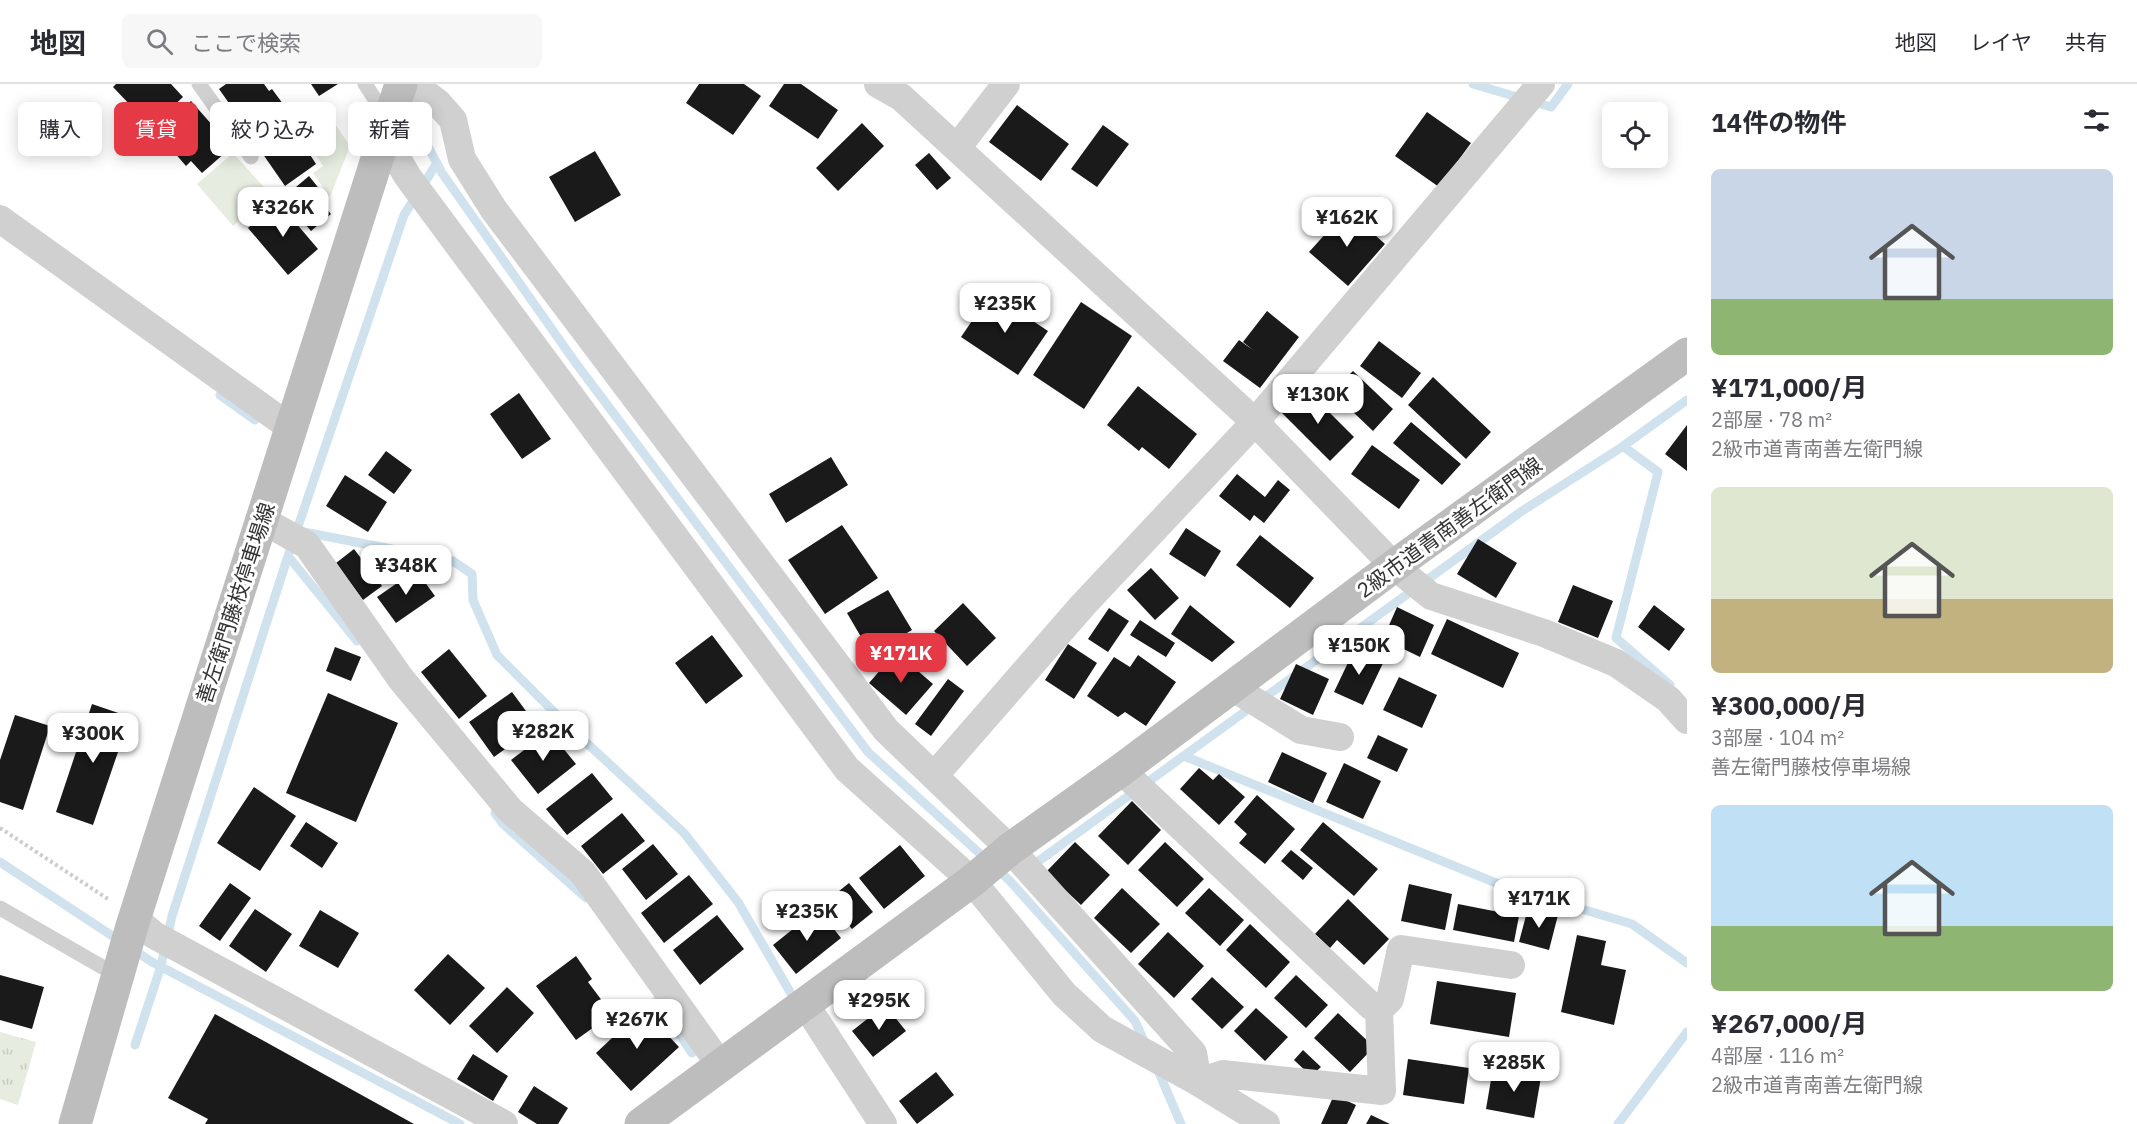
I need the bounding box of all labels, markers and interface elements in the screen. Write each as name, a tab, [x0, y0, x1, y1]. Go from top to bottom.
search box	[122, 14, 542, 68]
text: 地図	[30, 24, 86, 61]
icon: search	[143, 25, 176, 58]
text: ここで検索	[191, 28, 301, 57]
text: 地図	[1895, 28, 1937, 56]
text: レイヤ	[1970, 28, 2032, 56]
text: 共有	[2065, 28, 2107, 56]
chip: 購入	[18, 102, 102, 156]
chip: 賃貸	[114, 102, 198, 156]
chip: 絞り込み	[210, 102, 336, 156]
chip: 新着	[348, 102, 432, 156]
map controls	[1602, 102, 1668, 168]
button: locate	[1602, 102, 1668, 168]
icon: filters	[2080, 104, 2113, 137]
text: 14件の物件	[1711, 105, 1846, 139]
pin: ¥326K	[241, 187, 325, 238]
text: ¥326K	[252, 193, 314, 220]
pin: ¥162K	[1305, 197, 1389, 248]
text: ¥162K	[1316, 203, 1378, 230]
icon: home	[1858, 208, 1966, 316]
pin: ¥235K	[963, 283, 1047, 334]
text: ¥235K	[974, 289, 1036, 316]
text: ¥171,000/月	[1711, 370, 1868, 404]
pin: ¥130K	[1276, 374, 1360, 425]
text: ¥130K	[1287, 380, 1349, 407]
text: 2部屋 · 78 m²	[1711, 406, 1832, 433]
text: 2級市道青南善左衛門線	[1711, 435, 1923, 462]
street label: 2級市道青南善左衛門線	[1351, 450, 1547, 604]
street label: 善左衛門藤枝停車場線	[189, 499, 281, 707]
icon: home	[1858, 526, 1966, 634]
pin: ¥348K	[364, 545, 448, 596]
text: ¥348K	[375, 551, 437, 578]
pin: ¥150K	[1317, 625, 1401, 676]
text: ¥150K	[1328, 631, 1390, 658]
pin: ¥171K	[859, 633, 943, 684]
text: ¥171K	[870, 639, 932, 666]
text: ¥300,000/月	[1711, 688, 1868, 722]
pin: ¥282K	[501, 711, 585, 762]
pin: ¥300K	[51, 713, 135, 764]
text: ¥282K	[512, 717, 574, 744]
text: ¥300K	[62, 719, 124, 746]
text: 3部屋 · 104 m²	[1711, 724, 1844, 751]
text: 善左衛門藤枝停車場線	[1711, 753, 1911, 780]
icon: home	[1858, 844, 1966, 952]
pin: ¥171K	[1497, 878, 1581, 929]
text: ¥171K	[1508, 884, 1570, 911]
pin: ¥235K	[765, 891, 849, 942]
text: ¥235K	[776, 897, 838, 924]
pin: ¥295K	[837, 980, 921, 1031]
text: ¥295K	[848, 986, 910, 1013]
pin: ¥267K	[595, 999, 679, 1050]
text: ¥267K	[606, 1005, 668, 1032]
text: ¥267,000/月	[1711, 1006, 1868, 1040]
pin: ¥285K	[1472, 1042, 1556, 1093]
text: 4部屋 · 116 m²	[1711, 1042, 1844, 1069]
text: ¥285K	[1483, 1048, 1545, 1075]
text: 2級市道青南善左衛門線	[1711, 1071, 1923, 1098]

